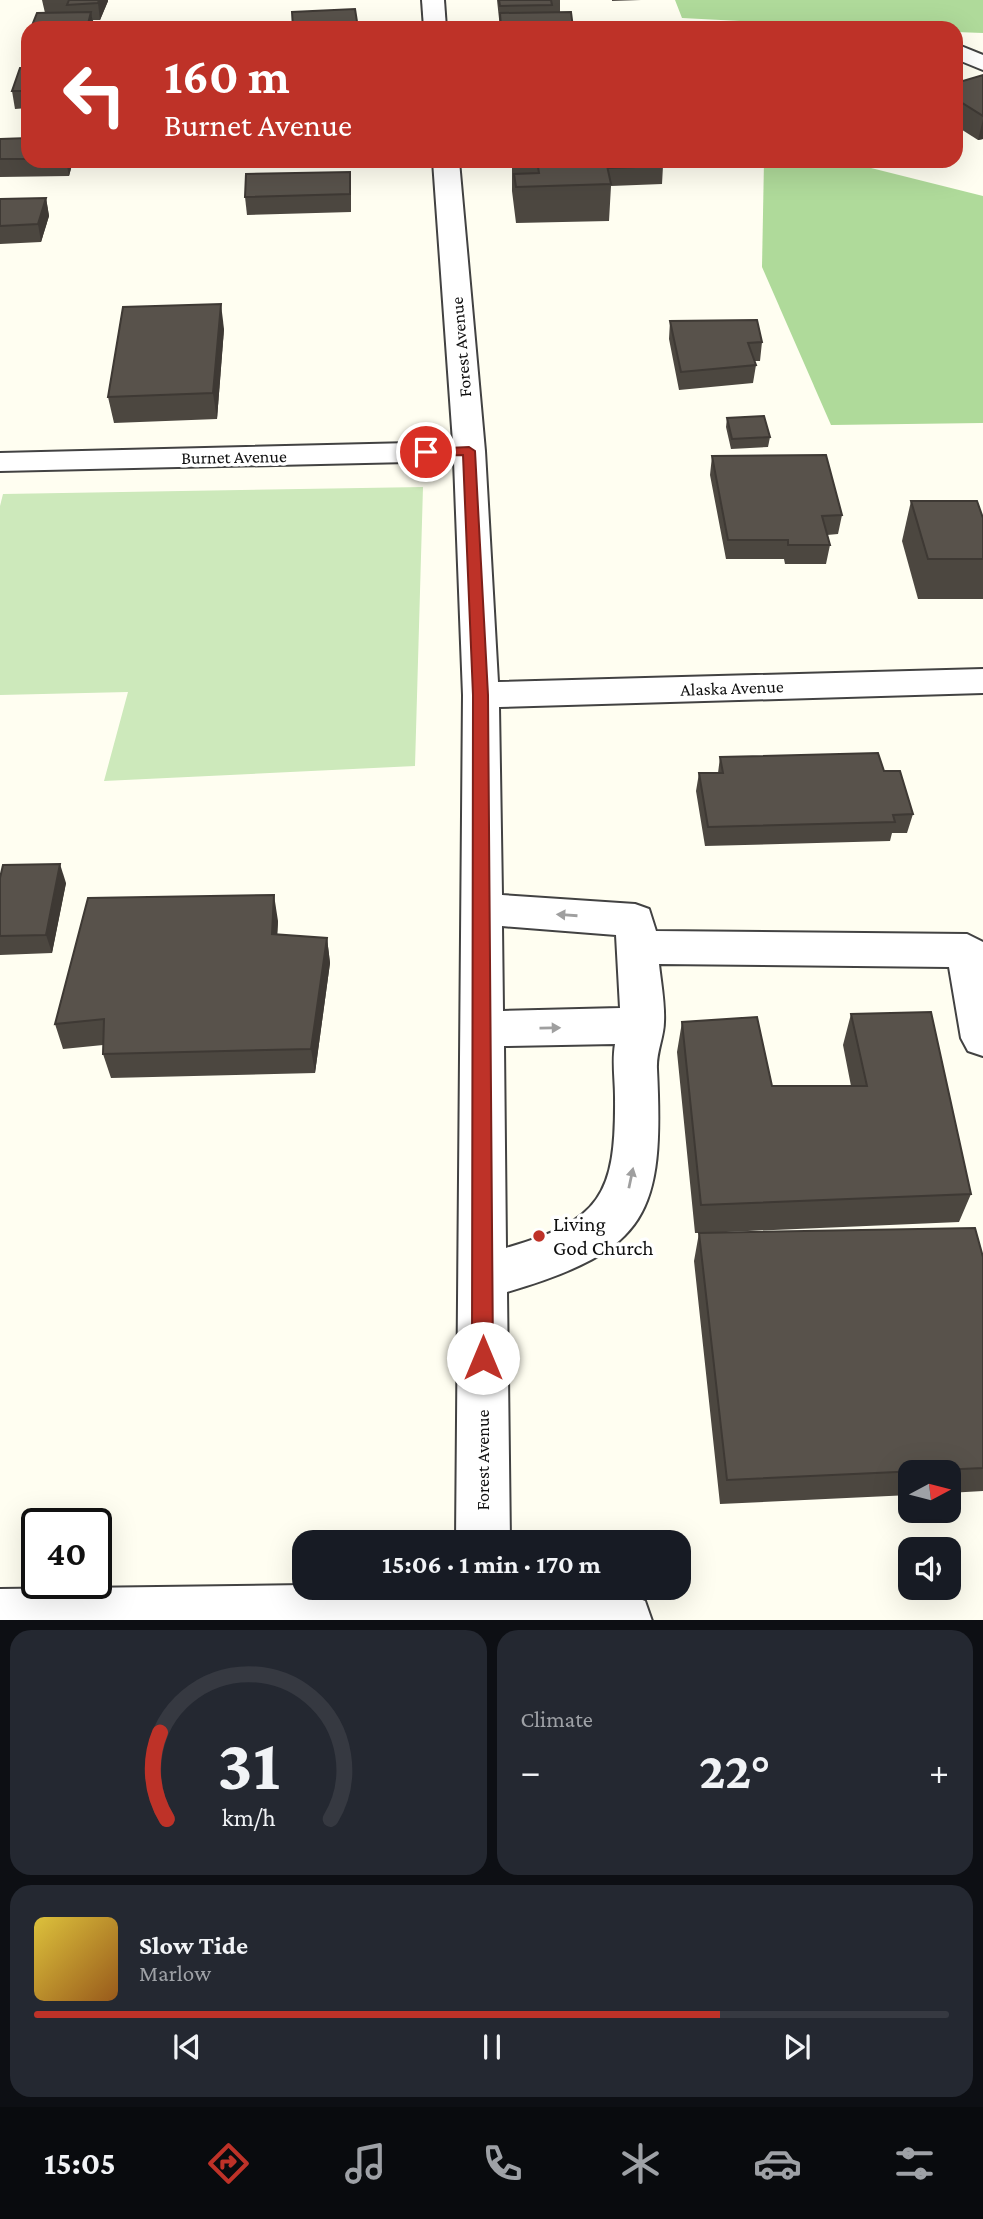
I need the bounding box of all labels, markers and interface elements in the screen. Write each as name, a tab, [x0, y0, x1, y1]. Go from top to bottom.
icon: left	[49, 49, 140, 140]
text: 160 m	[164, 49, 290, 104]
text: Burnet Avenue	[164, 107, 352, 143]
street label: Forest Avenue	[447, 296, 475, 398]
pin	[396, 422, 456, 482]
icon: arrive	[407, 433, 445, 471]
street label: Burnet Avenue	[181, 446, 287, 468]
street label: Alaska Avenue	[680, 676, 784, 700]
one-way arrow	[556, 910, 578, 921]
one-way arrow	[539, 1022, 561, 1033]
one-way arrow	[626, 1167, 637, 1189]
place label: Living God Church	[553, 1212, 653, 1260]
marker: Living God Church	[531, 1228, 547, 1244]
position arrow	[446, 1321, 520, 1395]
street label: Forest Avenue	[473, 1410, 493, 1510]
north arrow	[898, 1460, 961, 1522]
map controls	[898, 1460, 961, 1600]
speed limit sign: 40	[21, 1508, 112, 1599]
button: sound	[898, 1537, 961, 1600]
text: 15:06 · 1 min · 170 m	[382, 1550, 601, 1579]
text: Climate	[521, 1706, 593, 1732]
text: 31	[217, 1724, 280, 1805]
text: 22°	[699, 1741, 771, 1799]
text: −	[521, 1750, 541, 1792]
text: +	[929, 1750, 949, 1792]
text: km/h	[221, 1803, 275, 1830]
text: Slow Tide	[139, 1931, 248, 1960]
text: Marlow	[139, 1960, 211, 1986]
icon: previous	[168, 2028, 206, 2066]
icon: pause	[473, 2028, 511, 2066]
icon: next	[778, 2028, 816, 2066]
icon: directions	[204, 2139, 253, 2188]
icon: music	[341, 2139, 390, 2188]
icon: phone	[478, 2139, 527, 2188]
icon: climate	[616, 2139, 665, 2188]
icon: car	[753, 2139, 802, 2188]
icon: filters	[890, 2139, 939, 2188]
text: 15:05	[44, 2145, 116, 2181]

